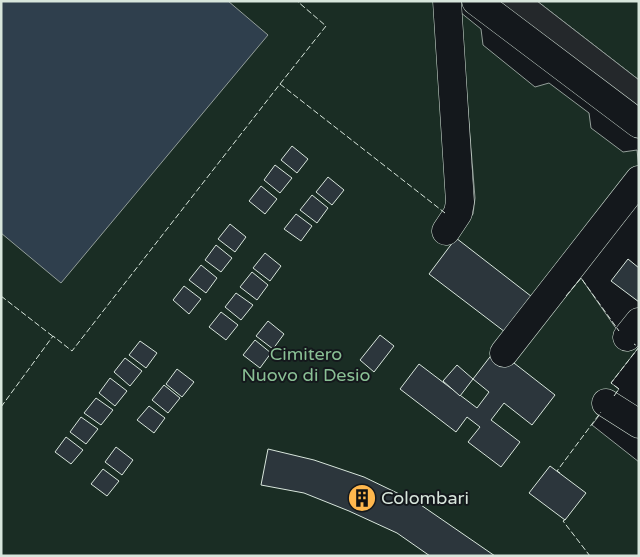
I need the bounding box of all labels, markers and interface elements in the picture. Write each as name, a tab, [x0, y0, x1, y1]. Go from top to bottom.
park label: Cimitero Nuovo di Desio	[242, 343, 371, 386]
building icon: Colombari	[347, 483, 377, 513]
place label: Colombari	[381, 487, 469, 509]

